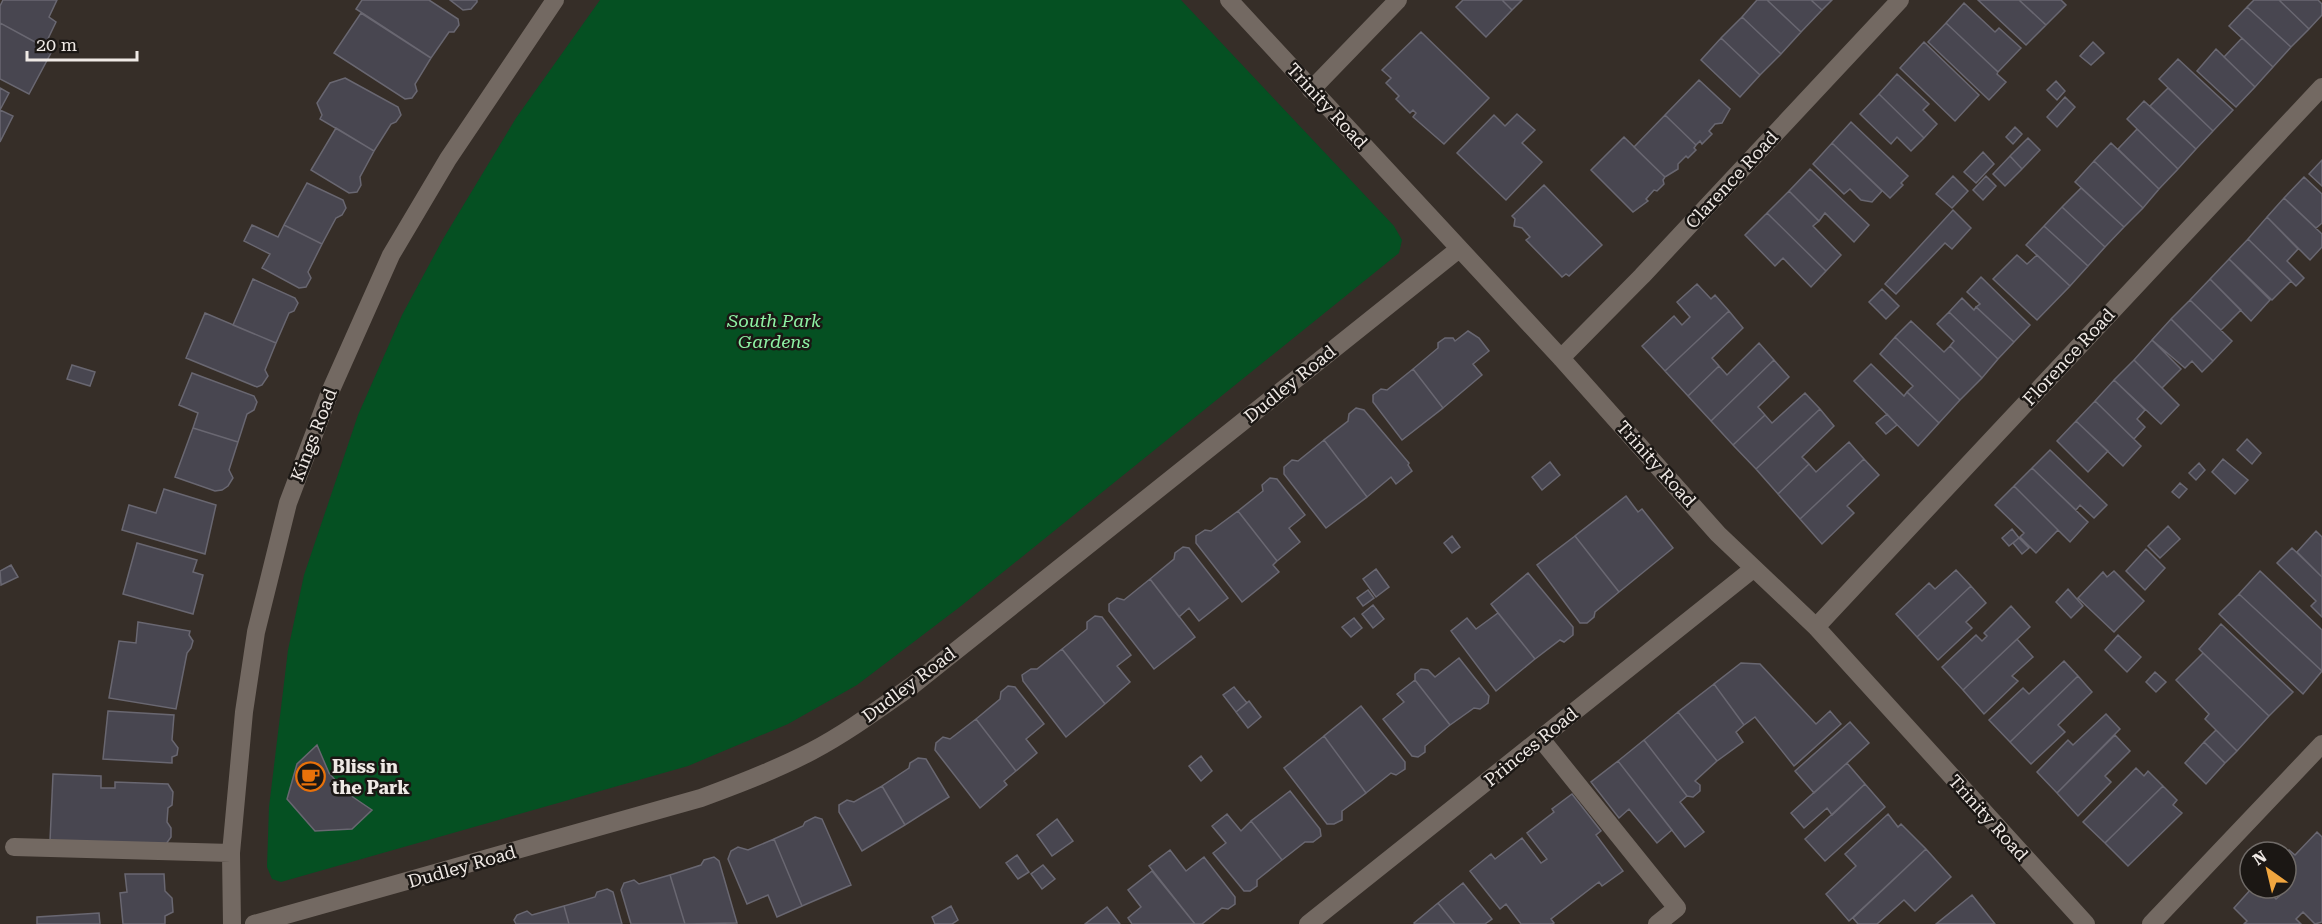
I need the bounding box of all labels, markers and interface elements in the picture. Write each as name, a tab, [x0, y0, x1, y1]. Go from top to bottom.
scale bar	[27, 24, 136, 62]
text: 20 m	[36, 34, 77, 55]
street label: Trinity Road	[1283, 59, 1372, 153]
street label: Clarence Road	[1681, 126, 1782, 233]
street label: Florence Road	[2018, 304, 2119, 409]
park label: South Park Gardens	[726, 310, 821, 352]
street label: Dudley Road	[1240, 340, 1340, 427]
street label: Kings Road	[286, 385, 341, 484]
street label: Trinity Road	[1612, 416, 1701, 511]
street label: Dudley Road	[858, 642, 960, 726]
street label: Princes Road	[1480, 702, 1582, 791]
place label: Bliss in the Park	[332, 756, 410, 798]
cafe icon: Bliss in the Park	[295, 761, 327, 793]
street label: Trinity Road	[1944, 770, 2033, 865]
north arrow	[2238, 840, 2298, 900]
street label: Dudley Road	[405, 841, 519, 892]
text: N	[2249, 847, 2270, 869]

